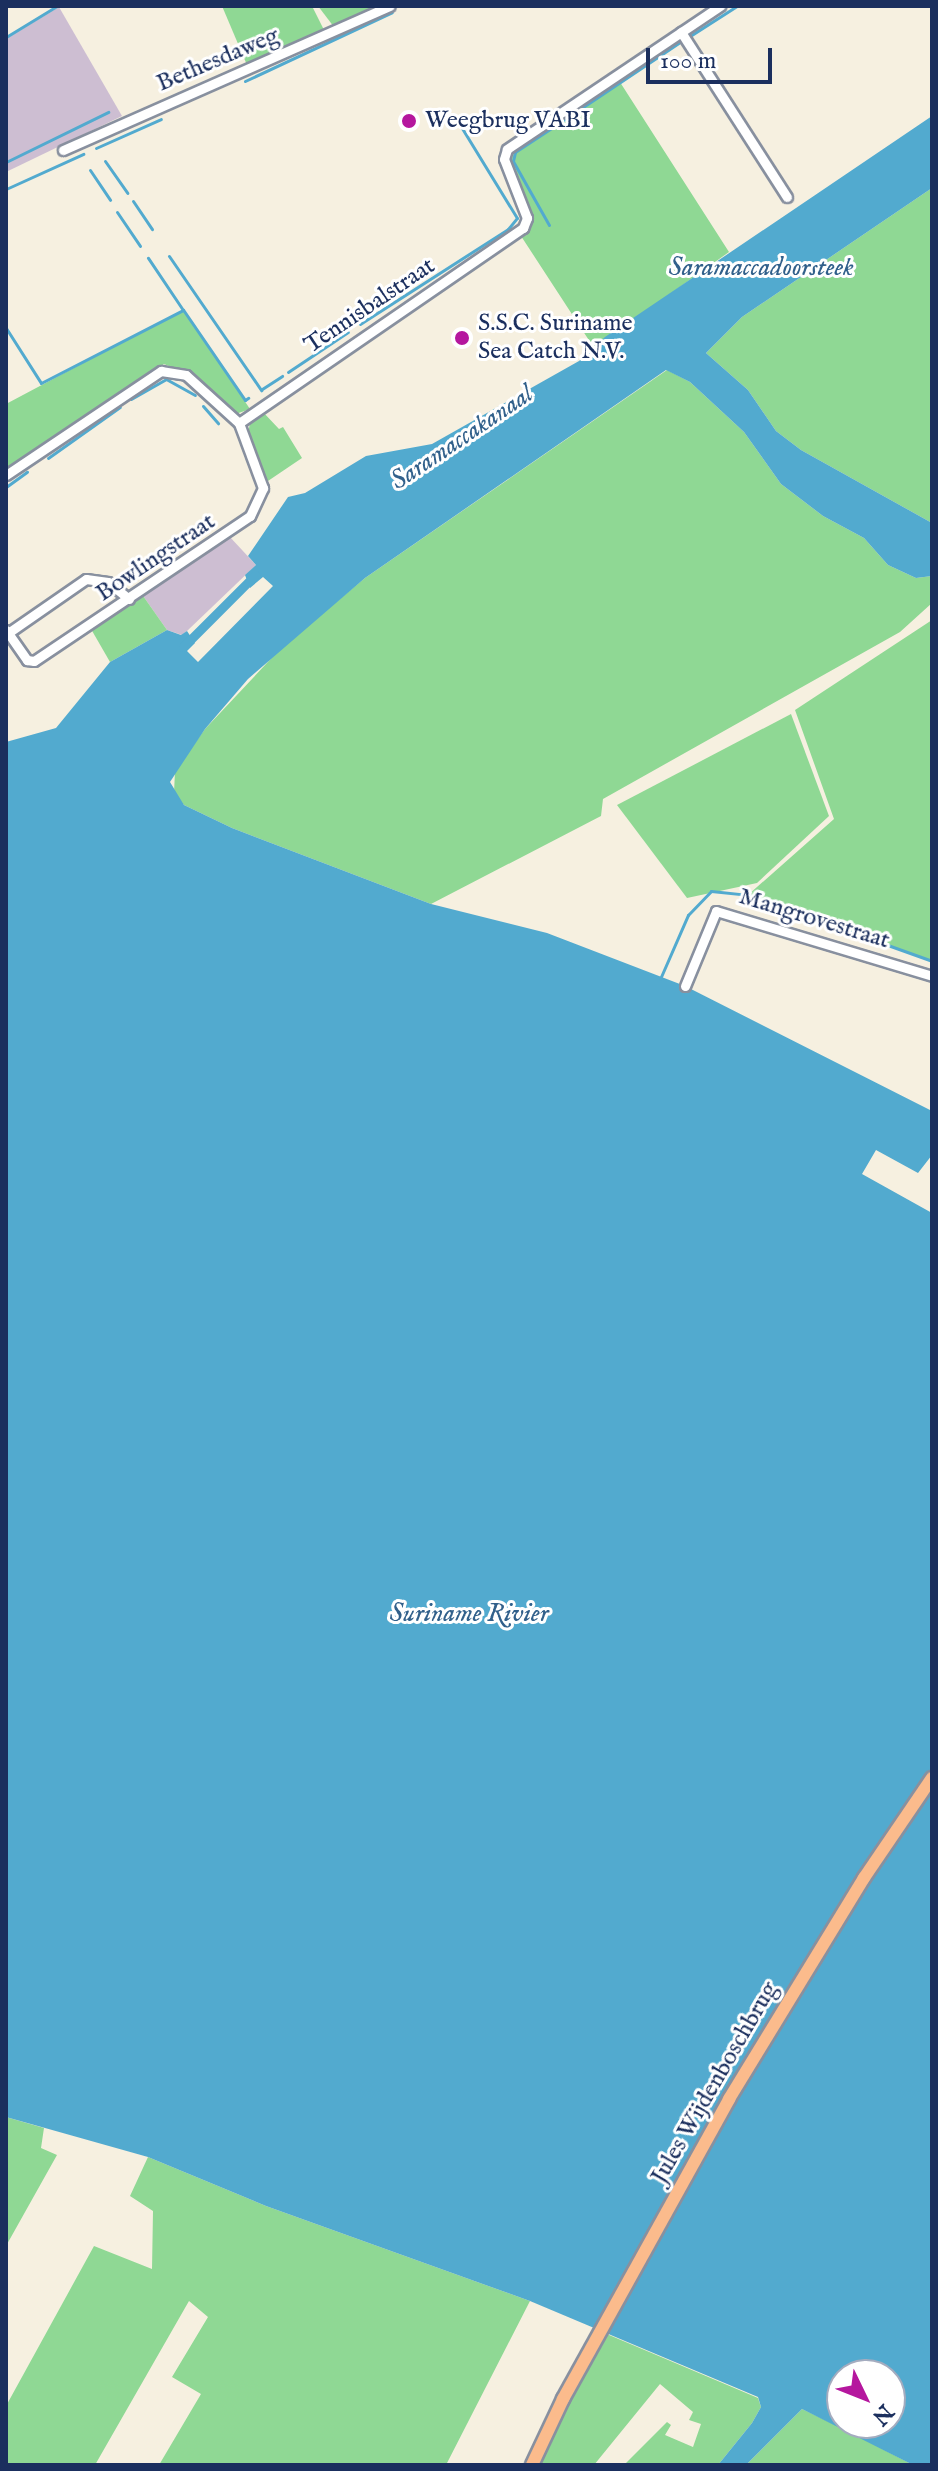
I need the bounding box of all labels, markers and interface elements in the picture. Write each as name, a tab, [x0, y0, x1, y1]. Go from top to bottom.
street label: Bethesdaweg	[153, 21, 283, 99]
scale bar	[650, 32, 776, 82]
text: 100 m	[660, 46, 716, 77]
place label: Weegbrug VABI	[425, 107, 591, 135]
marker: Weegbrug VABI	[400, 112, 418, 130]
street label: Tennisbalstraat	[299, 252, 441, 360]
water label: Saramaccadoorsteek	[668, 252, 854, 284]
place label: S.S.C. Suriname Sea Catch N.V.	[478, 310, 632, 366]
marker: S.S.C. Suriname Sea Catch N.V.	[453, 329, 471, 347]
water label: Saramaccakanaal	[385, 379, 539, 497]
street label: Bowlingstraat	[91, 508, 221, 608]
street label: Mangrovestraat	[735, 882, 893, 956]
water label: Suriname Rivier	[389, 1598, 549, 1630]
street label: Jules Wijdenboschbrug	[645, 1977, 785, 2189]
north arrow	[826, 2359, 906, 2439]
text: N	[865, 2397, 899, 2431]

